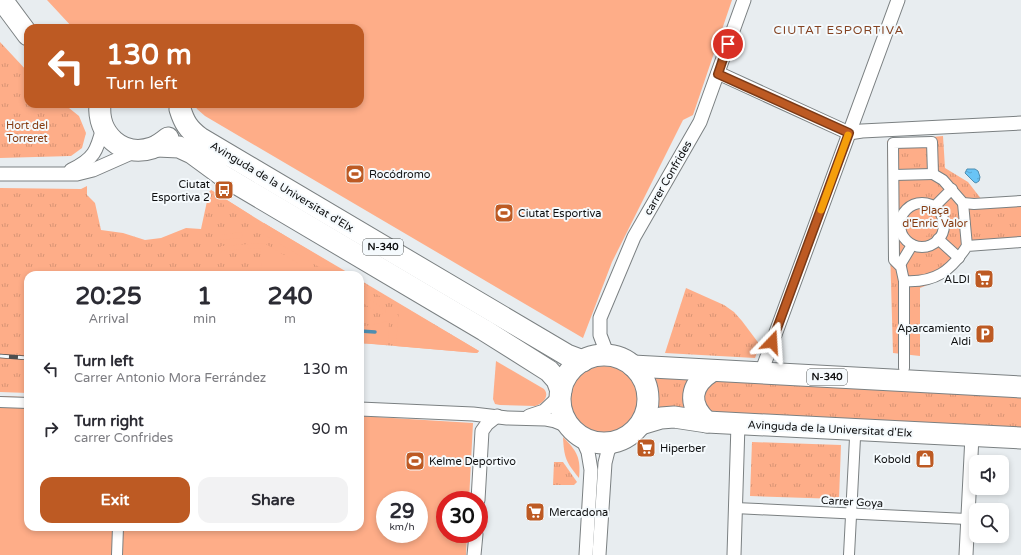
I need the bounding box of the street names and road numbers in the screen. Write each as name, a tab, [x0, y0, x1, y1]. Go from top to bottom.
street label: carrer Confrides	[641, 138, 695, 218]
street label: Avinguda de la Universitat d'Elx	[208, 139, 356, 235]
road number: N-340	[363, 239, 403, 255]
road number: N-340	[807, 369, 847, 385]
street label: Avinguda de la Universitat d'Elx	[747, 418, 913, 440]
street label: Carrer Goya	[821, 494, 883, 510]

